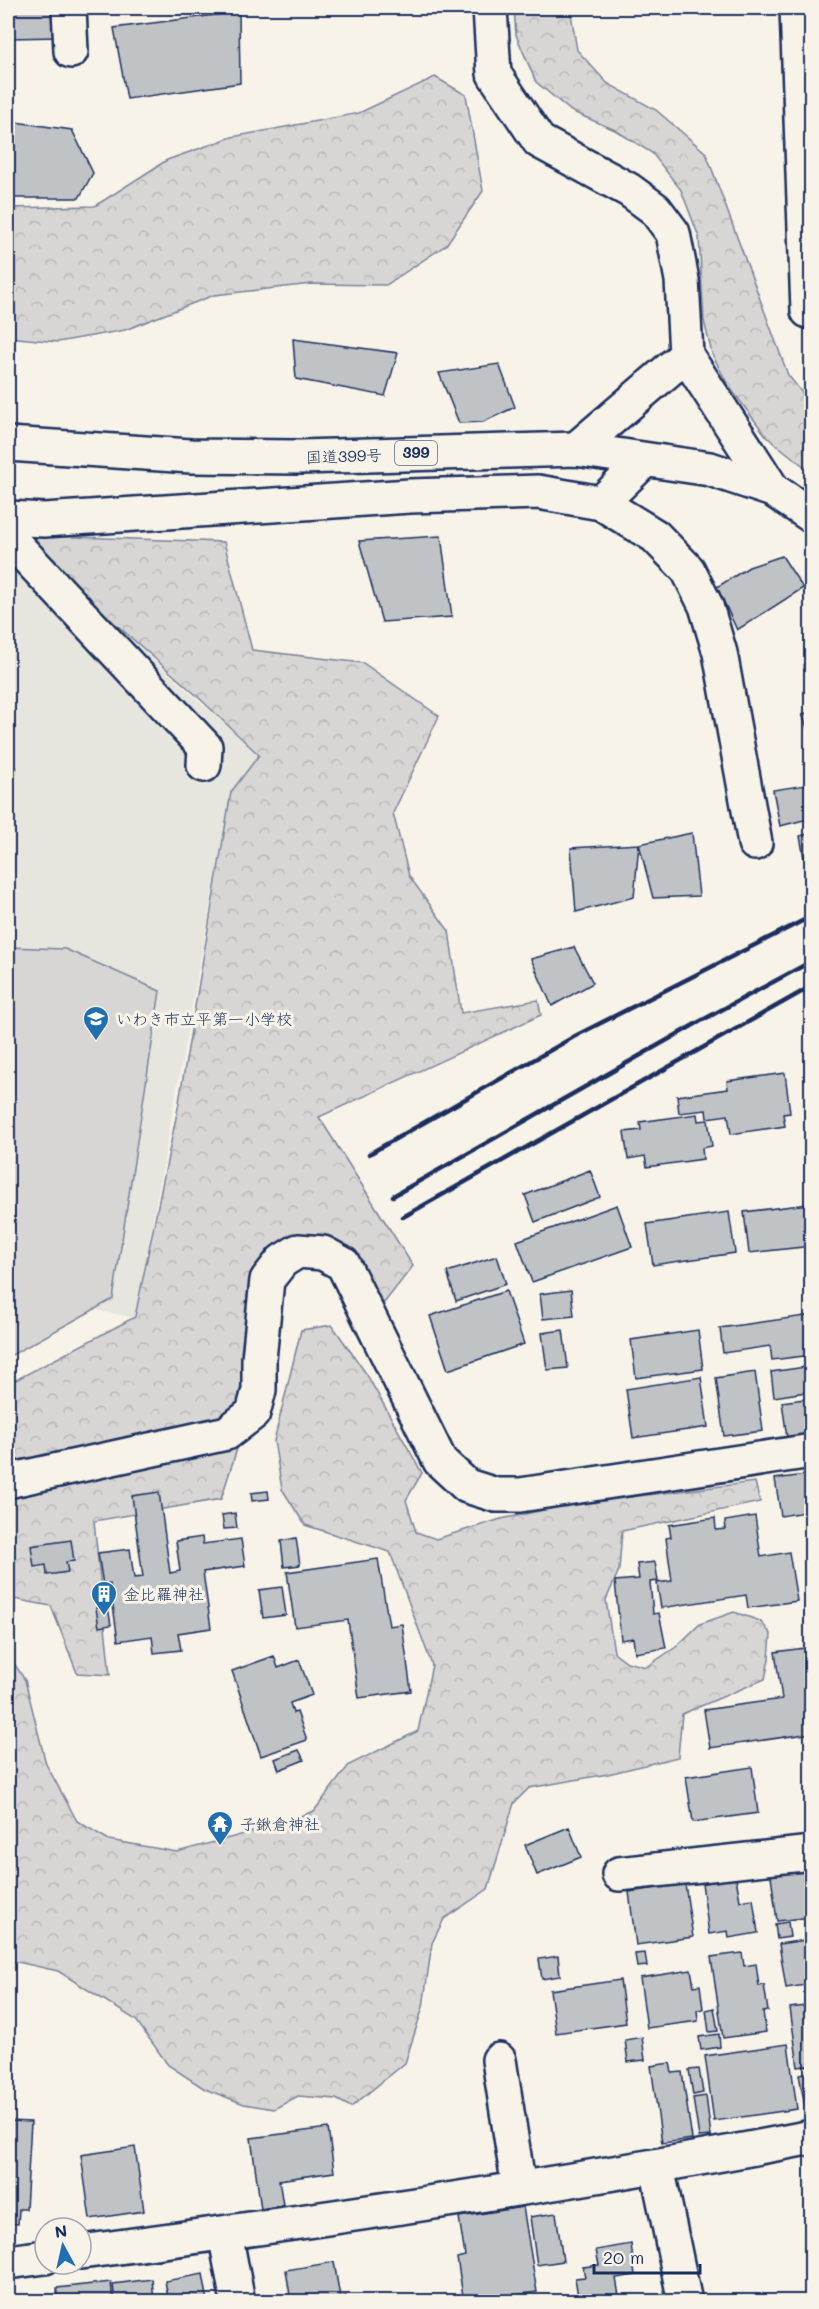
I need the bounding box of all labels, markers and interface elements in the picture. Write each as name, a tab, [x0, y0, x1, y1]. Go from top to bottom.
road number: 399	[395, 441, 437, 465]
street label: 国道399号	[305, 444, 382, 467]
school or university icon: いわき市立平第一小学校	[81, 1004, 111, 1042]
place label: いわき市立平第一小学校	[116, 1008, 292, 1029]
building icon: 金比羅神社	[89, 1579, 119, 1617]
place label: 金比羅神社	[124, 1583, 204, 1604]
temple icon: 子鍬倉神社	[205, 1809, 235, 1847]
place label: 子鍬倉神社	[240, 1813, 320, 1834]
north arrow	[33, 2216, 93, 2276]
text: N	[53, 2219, 68, 2242]
scale bar	[594, 2237, 700, 2275]
text: 20 m	[603, 2245, 644, 2269]

